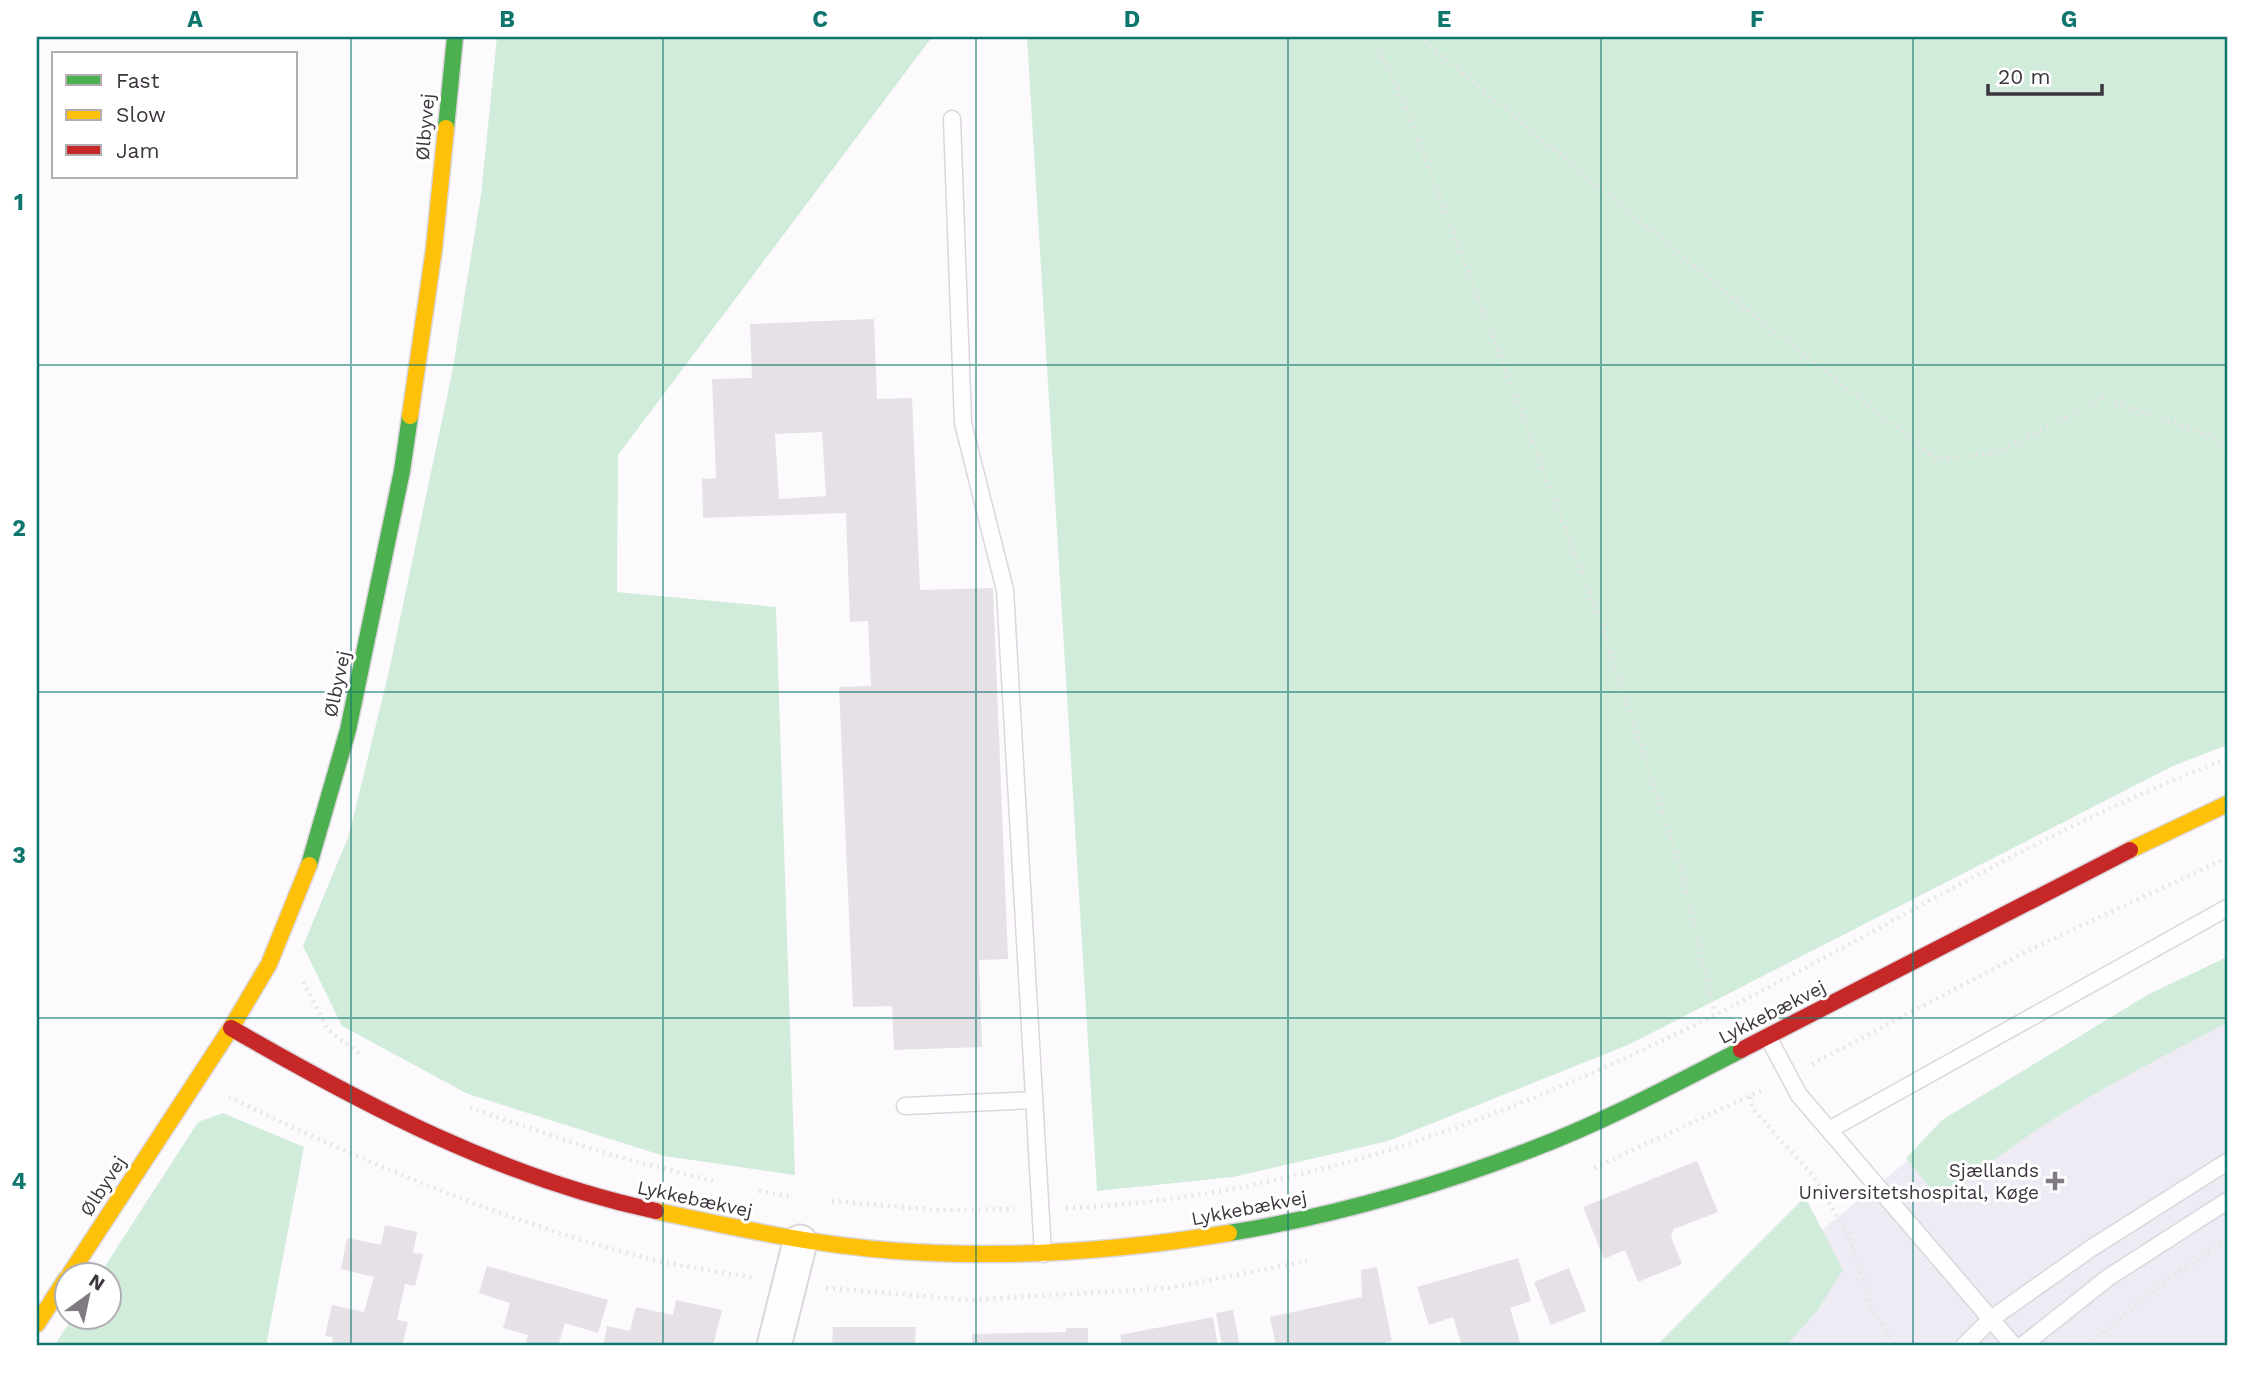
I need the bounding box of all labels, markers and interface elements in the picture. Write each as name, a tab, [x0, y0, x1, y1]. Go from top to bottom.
text: A	[187, 6, 203, 33]
text: B	[499, 6, 515, 33]
text: C	[812, 6, 828, 33]
text: D	[1124, 6, 1140, 33]
text: E	[1437, 6, 1451, 33]
text: F	[1750, 6, 1764, 33]
text: G	[2061, 6, 2077, 33]
legend	[52, 52, 298, 178]
scale bar	[1988, 52, 2101, 96]
text: 20 m	[1998, 64, 2050, 89]
text: Fast	[116, 68, 160, 93]
street label: Ølbyvej	[411, 92, 439, 162]
text: Slow	[116, 102, 166, 127]
text: Jam	[116, 138, 159, 163]
text: 1	[14, 189, 24, 216]
text: 2	[12, 515, 26, 542]
street label: Ølbyvej	[319, 649, 355, 719]
text: 3	[12, 842, 26, 869]
street label: Lykkebækvej	[1715, 975, 1829, 1049]
street label: Ølbyvej	[75, 1151, 131, 1221]
place label: Sjællands Universitetshospital, Køge	[1799, 1159, 2039, 1204]
text: 4	[12, 1168, 27, 1195]
marker: Sjællands Universitetshospital, Køge	[2045, 1171, 2065, 1191]
street label: Lykkebækvej	[635, 1176, 755, 1222]
street label: Lykkebækvej	[1189, 1186, 1309, 1230]
north arrow	[52, 1260, 122, 1330]
text: N	[85, 1269, 109, 1296]

